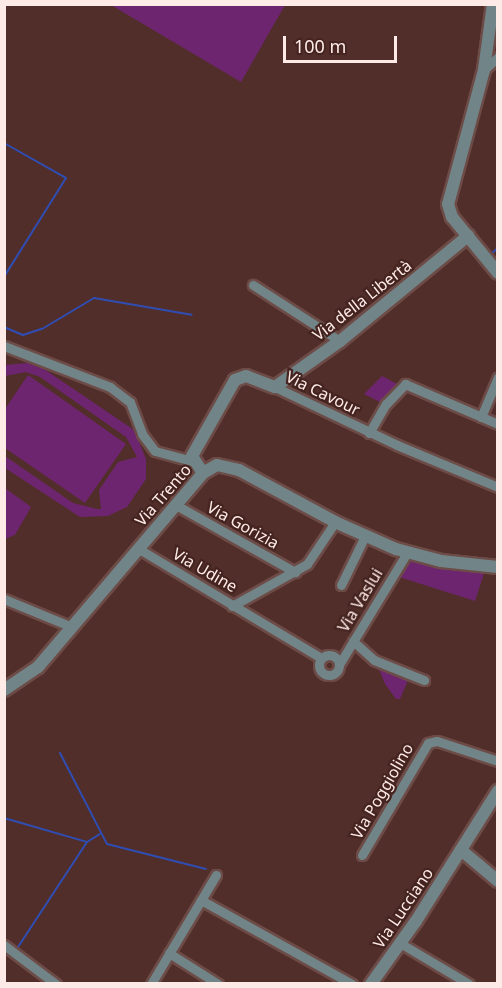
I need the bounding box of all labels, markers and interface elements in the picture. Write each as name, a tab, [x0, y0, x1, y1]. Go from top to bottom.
scale bar	[286, 24, 400, 62]
text: 100 m	[294, 34, 346, 58]
street label: Via della Libertà	[309, 256, 415, 344]
street label: Via Cavour	[283, 367, 363, 419]
street label: Via Trento	[131, 460, 195, 530]
street label: Via Gorizia	[204, 497, 282, 553]
street label: Via Udine	[169, 544, 241, 596]
street label: Via Vaslui	[334, 565, 386, 635]
street label: Via Poggiolino	[347, 740, 417, 842]
street label: Via Lucciano	[369, 864, 437, 952]

